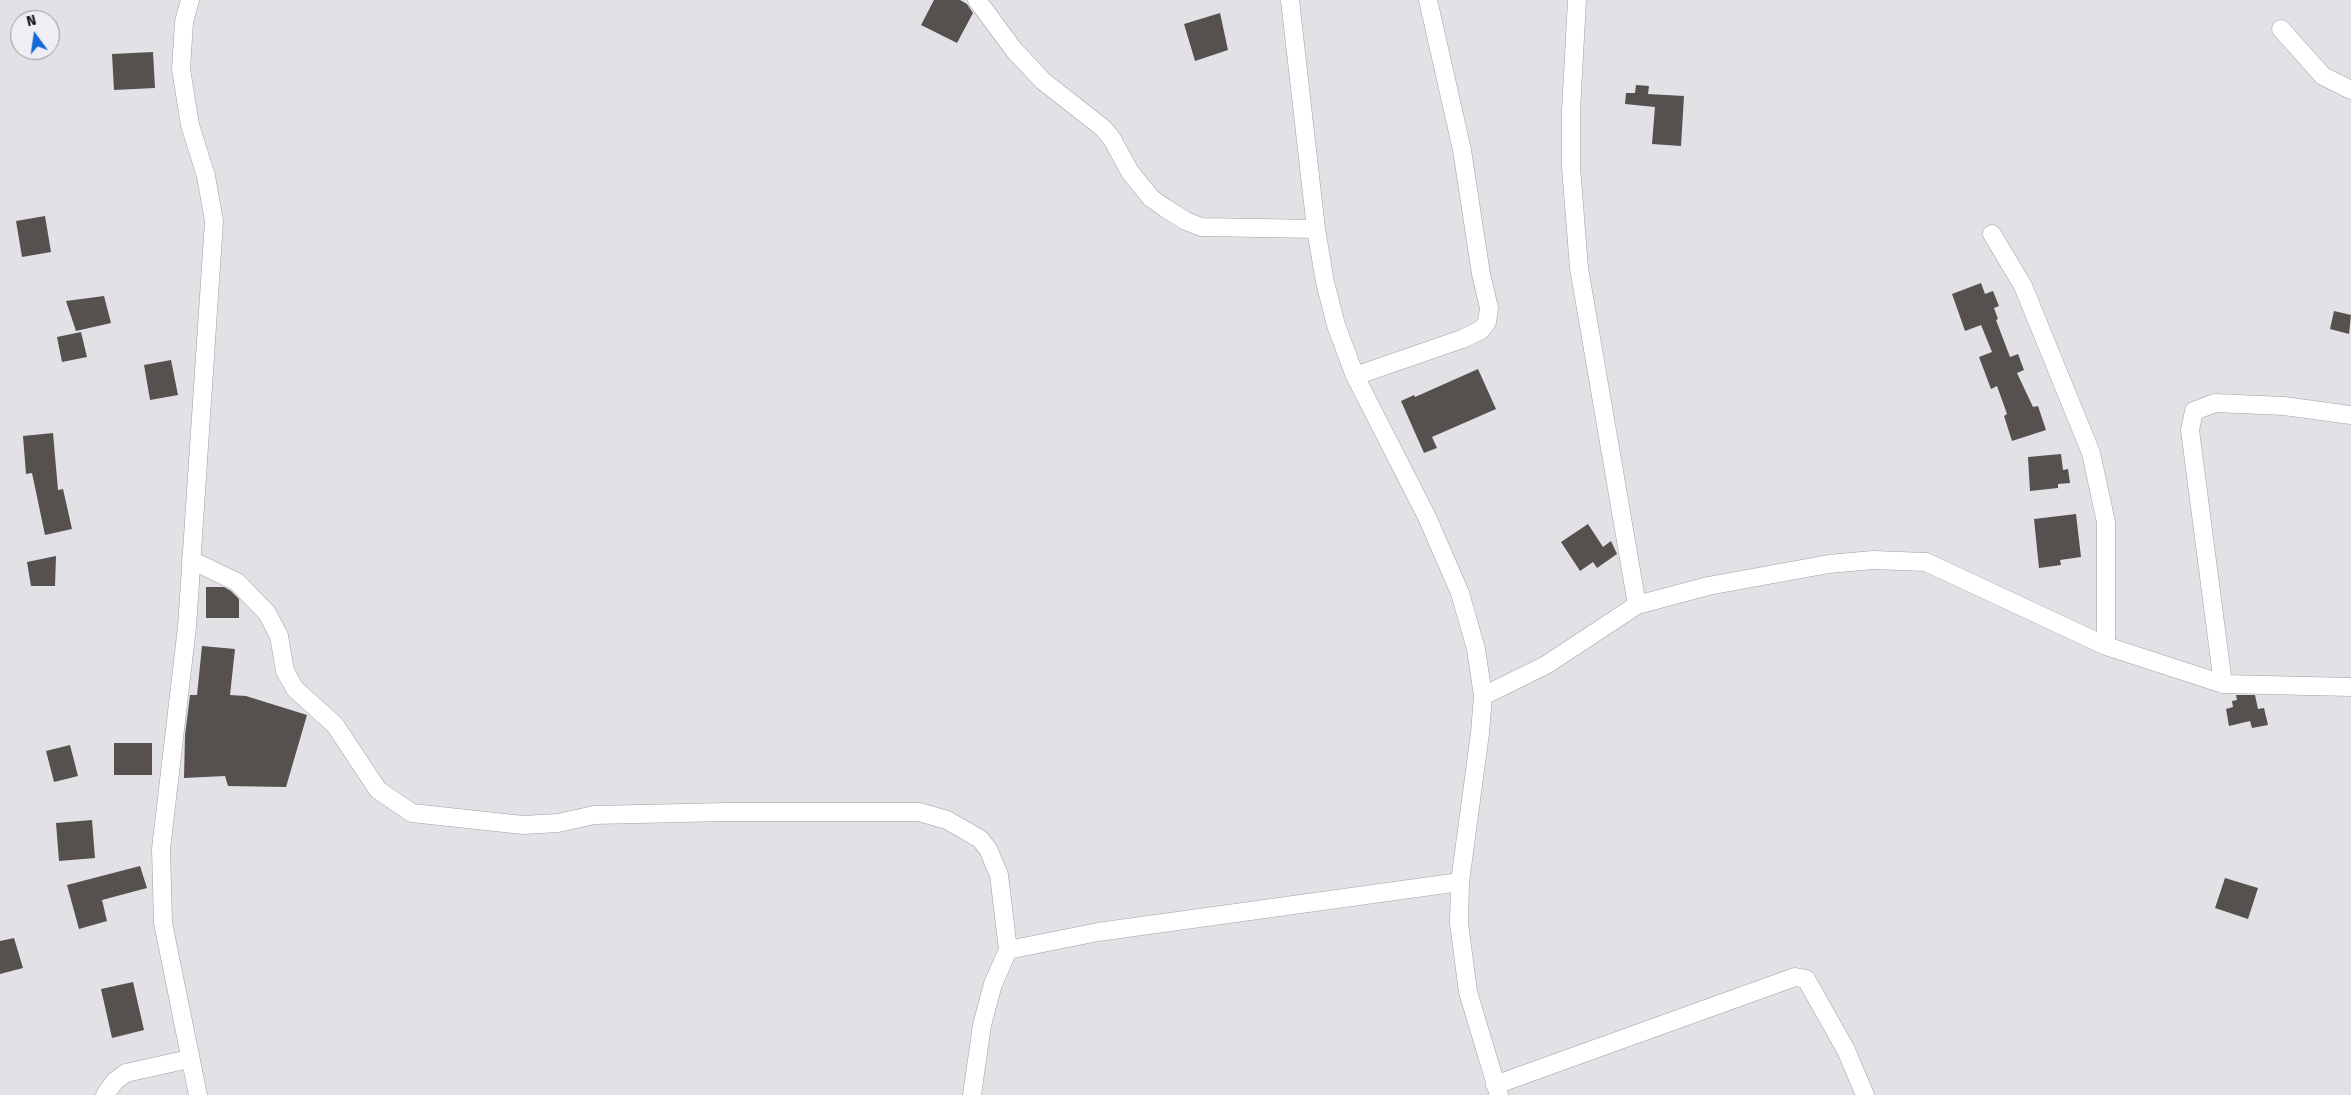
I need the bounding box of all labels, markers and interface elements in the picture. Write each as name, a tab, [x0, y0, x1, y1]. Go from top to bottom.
north arrow	[10, 10, 60, 60]
text: N	[25, 12, 38, 30]

